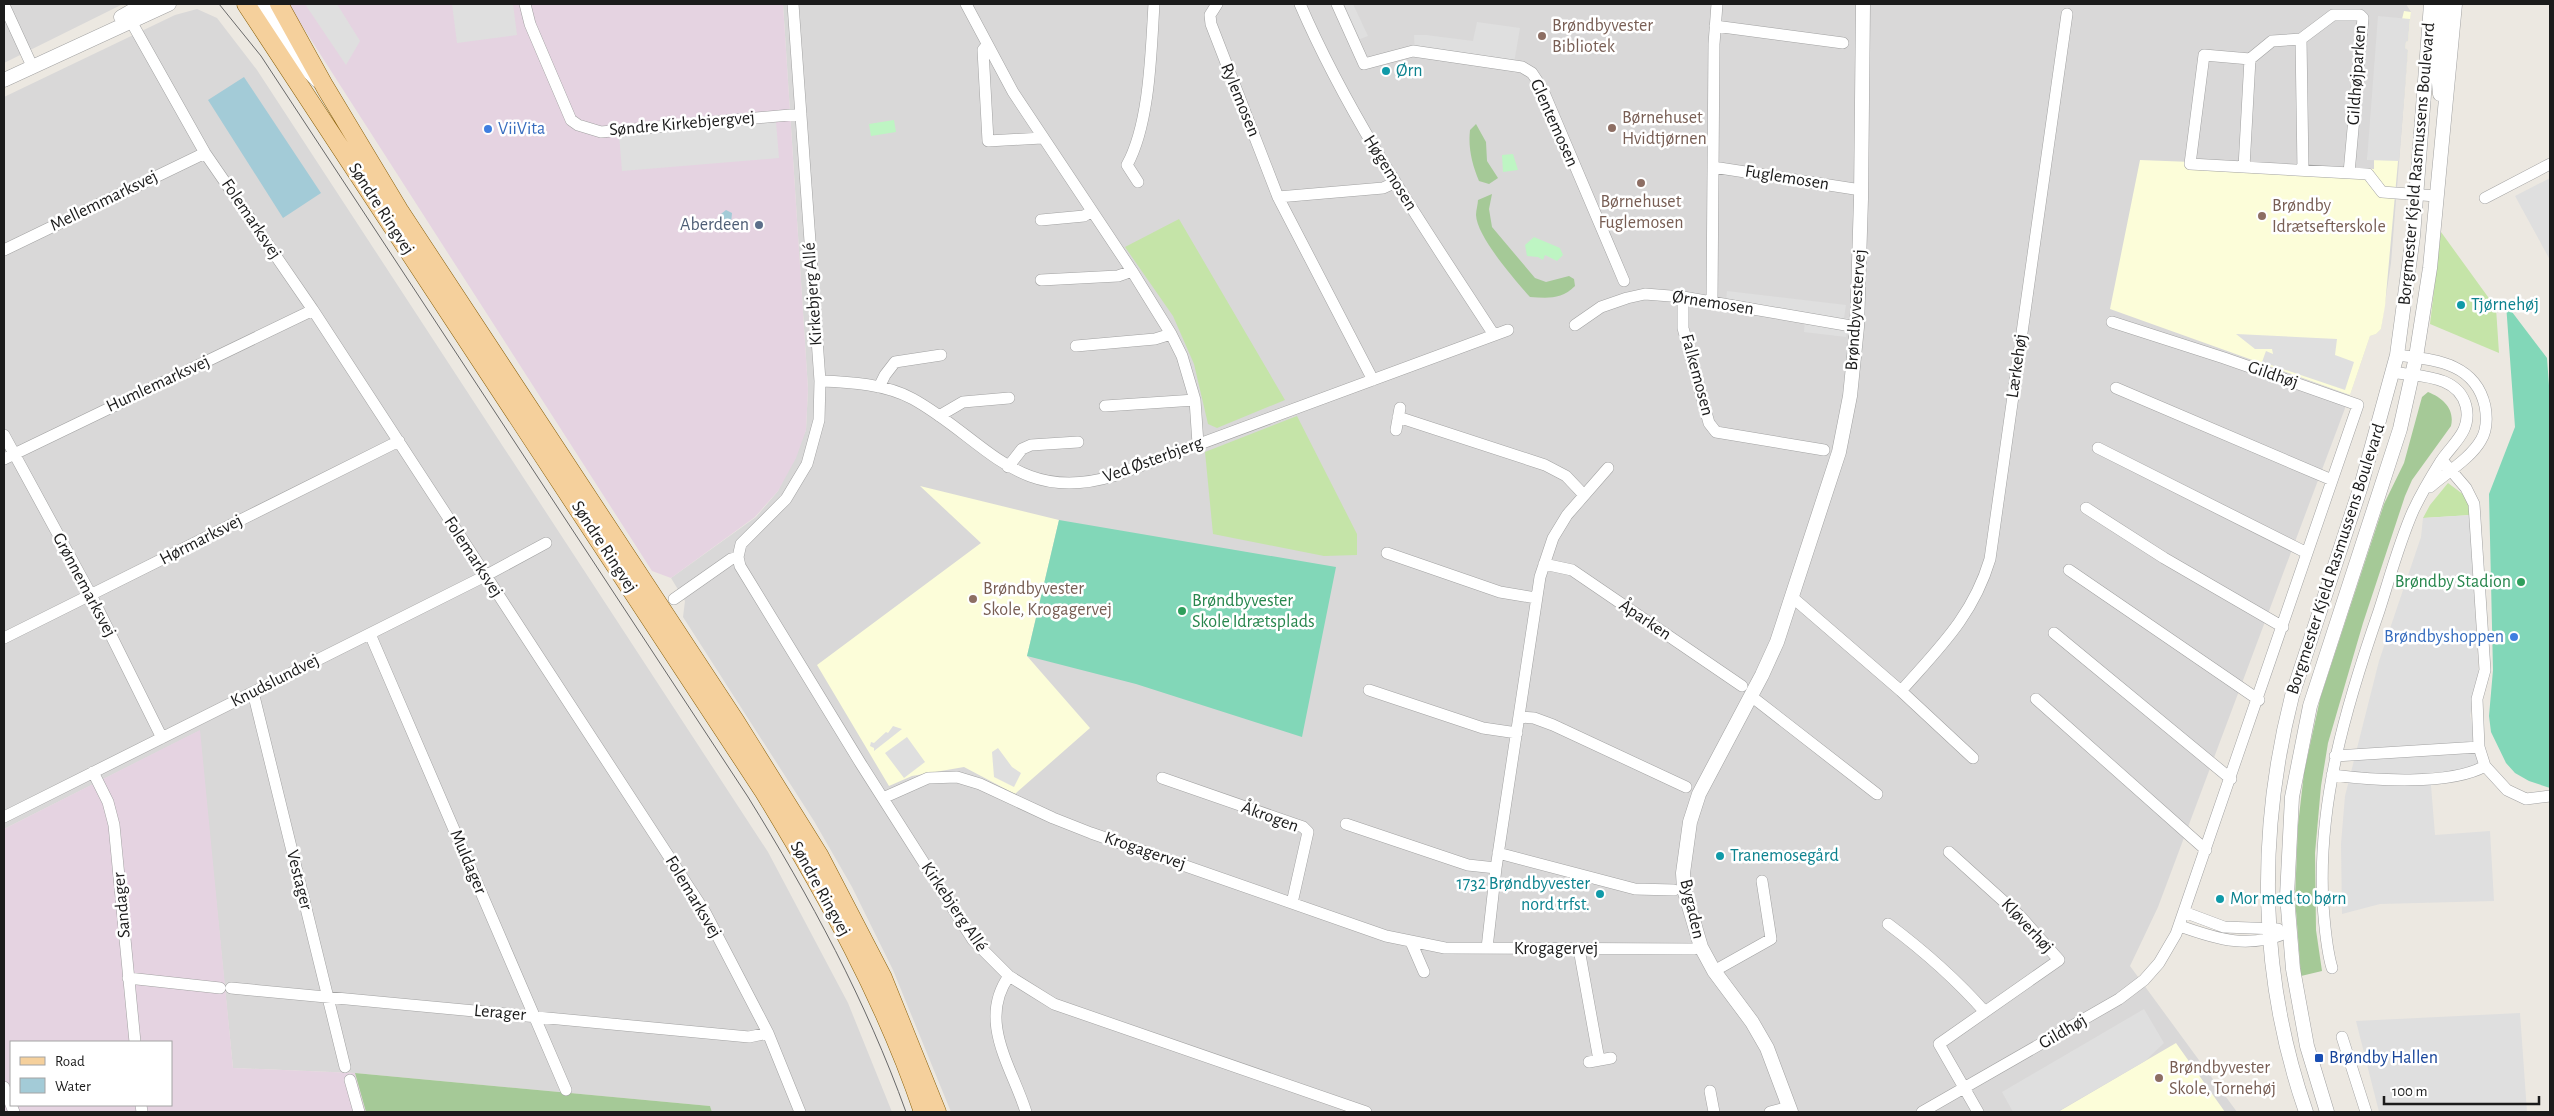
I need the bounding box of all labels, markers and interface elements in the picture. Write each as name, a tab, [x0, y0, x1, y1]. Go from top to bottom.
place label: Brøndbyvester Bibliotek	[1552, 17, 1653, 56]
street label: Borgmester Kjeld Rasmussens Boulevard	[2396, 22, 2438, 306]
street label: Gildhøjparken	[2345, 24, 2369, 126]
marker: Brøndbyvester Bibliotek	[1536, 30, 1548, 42]
street label: Rylemosen	[1217, 61, 1263, 139]
place label: Ørn	[1396, 62, 1423, 80]
marker: Ørn	[1380, 65, 1392, 77]
street label: Glentemosen	[1527, 76, 1581, 170]
street label: Søndre Kirkebjergvej	[608, 109, 756, 139]
place label: Børnehuset Hvidtjørnen	[1622, 109, 1707, 148]
place label: ViiVita	[498, 120, 545, 138]
marker: Børnehuset Hvidtjørnen	[1606, 122, 1618, 134]
marker: ViiVita	[482, 123, 494, 135]
street label: Høgemosen	[1360, 132, 1420, 214]
street label: Søndre Ringvej	[345, 160, 417, 258]
street label: Fuglemosen	[1744, 162, 1830, 194]
street label: Mellemmarksvej	[47, 167, 161, 235]
street label: Folemarksvej	[218, 176, 284, 262]
marker: Børnehuset Fuglemosen	[1635, 177, 1647, 189]
place label: Børnehuset Fuglemosen	[1598, 193, 1684, 232]
place label: Brøndby Idrætsefterskole	[2272, 197, 2386, 236]
marker: Brøndby Idrætsefterskole	[2256, 210, 2268, 222]
place label: Aberdeen	[680, 216, 749, 234]
marker: Aberdeen	[753, 219, 765, 231]
street label: Kirkebjerg Allé	[800, 242, 826, 346]
street label: Brøndbyvestervej	[1843, 249, 1869, 371]
street label: Ørnemosen	[1671, 288, 1755, 318]
place label: Tjørnehøj	[2471, 296, 2539, 314]
marker: Tjørnehøj	[2455, 299, 2467, 311]
street label: Falkemosen	[1677, 332, 1717, 418]
street label: Lærkehøj	[2004, 333, 2030, 399]
street label: Humlemarksvej	[103, 352, 213, 416]
street label: Gildhøj	[2246, 358, 2300, 392]
street label: Borgmester Kjeld Rasmussens Boulevard	[2284, 421, 2388, 697]
street label: Ved Østerbjerg	[1101, 434, 1205, 486]
street label: Søndre Ringvej	[568, 498, 640, 596]
street label: Hørmarksvej	[157, 512, 245, 568]
street label: Folemarksvej	[440, 513, 506, 601]
street label: Grønnemarksvej	[49, 530, 119, 640]
place label: Brøndby Stadion	[2395, 573, 2511, 591]
marker: Brøndby Stadion	[2515, 576, 2527, 588]
place label: Brøndbyvester Skole, Krogagervej	[983, 580, 1112, 619]
place label: Brøndbyvester Skole Idrætsplads	[1192, 592, 1315, 631]
marker: Brøndbyvester Skole, Krogagervej	[967, 593, 979, 605]
street label: Åparken	[1616, 594, 1676, 644]
marker: Brøndbyvester Skole Idrætsplads	[1176, 605, 1188, 617]
place label: Brøndbyshoppen	[2384, 628, 2504, 646]
marker: Brøndbyshoppen	[2508, 631, 2520, 643]
street label: Knudslundvej	[228, 651, 322, 711]
street label: Åkrogen	[1239, 796, 1302, 836]
street label: Muldager	[446, 827, 490, 897]
street label: Krogagervej	[1102, 829, 1188, 873]
street label: Søndre Ringvej	[787, 839, 853, 939]
place label: Tranemosegård	[1730, 847, 1839, 865]
street label: Vestager	[283, 848, 315, 912]
marker: Tranemosegård	[1714, 850, 1726, 862]
street label: Folemarksvej	[661, 853, 725, 941]
street label: Kirkebjerg Allé	[918, 859, 990, 955]
street label: Sandager	[110, 871, 134, 939]
place label: 1732 Brøndbyvester nord trfst.	[1457, 875, 1590, 914]
street label: Bygaden	[1676, 877, 1708, 941]
marker: 1732 Brøndbyvester nord trfst.	[1594, 888, 1606, 900]
place label: Mor med to børn	[2230, 890, 2347, 908]
marker: Mor med to børn	[2214, 893, 2226, 905]
street label: Kløverhøj	[1997, 895, 2057, 957]
street label: Krogagervej	[1514, 940, 1598, 958]
street label: Lerager	[473, 1002, 527, 1024]
street label: Gildhøj	[2036, 1011, 2090, 1053]
legend	[10, 1041, 172, 1106]
place label: Brøndby Hallen	[2329, 1049, 2438, 1067]
marker: Brøndby Hallen	[2313, 1052, 2325, 1064]
text: Road	[55, 1054, 85, 1069]
place label: Brøndbyvester Skole, Tornehøj	[2169, 1059, 2276, 1098]
marker: Brøndbyvester Skole, Tornehøj	[2153, 1072, 2165, 1084]
scale bar	[2384, 1074, 2539, 1106]
text: Water	[55, 1079, 91, 1094]
text: 100 m	[2392, 1084, 2427, 1099]

